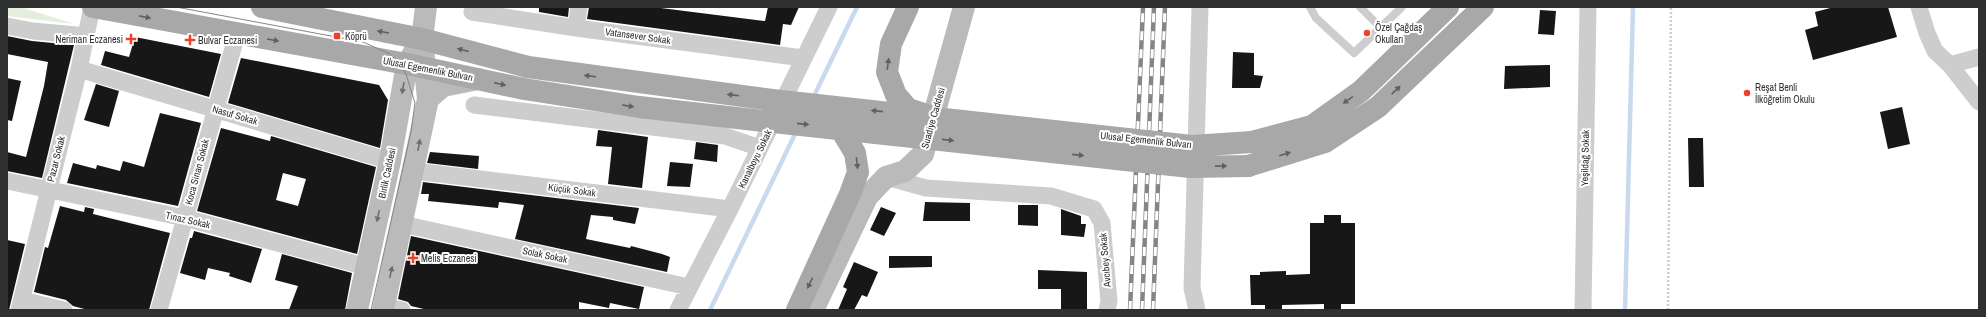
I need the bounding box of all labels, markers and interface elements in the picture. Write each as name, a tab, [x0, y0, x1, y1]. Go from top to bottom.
one-way arrow	[139, 14, 152, 20]
place label: Özel Çağdaş Okulları	[1375, 21, 1422, 46]
street label: Vatansever Sokak	[604, 25, 672, 47]
marker: Özel Çağdaş Okulları	[1362, 28, 1372, 38]
one-way arrow	[377, 29, 389, 35]
place label: Köprü	[345, 30, 367, 43]
marker: Köprü	[332, 31, 342, 41]
place label: Neriman Eczanesi	[56, 33, 123, 46]
marker: Neriman Eczanesi	[126, 34, 136, 44]
place label: Bulvar Eczanesi	[198, 34, 257, 47]
marker: Bulvar Eczanesi	[185, 35, 195, 45]
one-way arrow	[267, 37, 279, 43]
one-way arrow	[457, 47, 469, 53]
street label: Ulusal Egemenlik Bulvarı	[382, 54, 474, 84]
one-way arrow	[885, 58, 891, 70]
one-way arrow	[584, 73, 596, 79]
place label: Reşat Benli İlköğretim Okulu	[1755, 81, 1815, 106]
one-way arrow	[400, 82, 406, 94]
one-way arrow	[494, 82, 506, 88]
one-way arrow	[1391, 85, 1401, 95]
street label: Suadiye Caddesi	[918, 86, 948, 150]
marker: Reşat Benli İlköğretim Okulu	[1742, 88, 1752, 98]
one-way arrow	[727, 92, 739, 98]
one-way arrow	[1343, 96, 1353, 104]
street label: Nasuf Sokak	[211, 102, 260, 128]
one-way arrow	[622, 103, 634, 109]
one-way arrow	[871, 108, 883, 115]
one-way arrow	[797, 121, 809, 128]
street label: Kanalboyu Sokak	[735, 127, 775, 191]
street label: Ulusal Egemenlik Bulvarı	[1100, 129, 1192, 151]
street label: Yeşildağ Sokak	[1578, 129, 1592, 186]
street label: Pazar Sokak	[44, 134, 68, 183]
street label: Koca Sinan Sokak	[182, 137, 212, 206]
one-way arrow	[942, 137, 954, 144]
one-way arrow	[416, 139, 422, 151]
street label: Birlik Caddesi	[375, 146, 399, 200]
one-way arrow	[1072, 151, 1084, 158]
one-way arrow	[1279, 151, 1291, 157]
one-way arrow	[853, 157, 860, 169]
one-way arrow	[1215, 163, 1228, 169]
street label: Küçük Sokak	[547, 181, 597, 199]
street label: Tınaz Sokak	[164, 209, 212, 232]
one-way arrow	[375, 209, 381, 222]
street label: Avcıbey Sokak	[1096, 232, 1114, 289]
street label: Solak Sokak	[521, 244, 570, 266]
place label: Melis Eczanesi	[421, 252, 477, 265]
marker: Melis Eczanesi	[408, 253, 418, 263]
one-way arrow	[389, 266, 395, 278]
one-way arrow	[807, 277, 813, 288]

